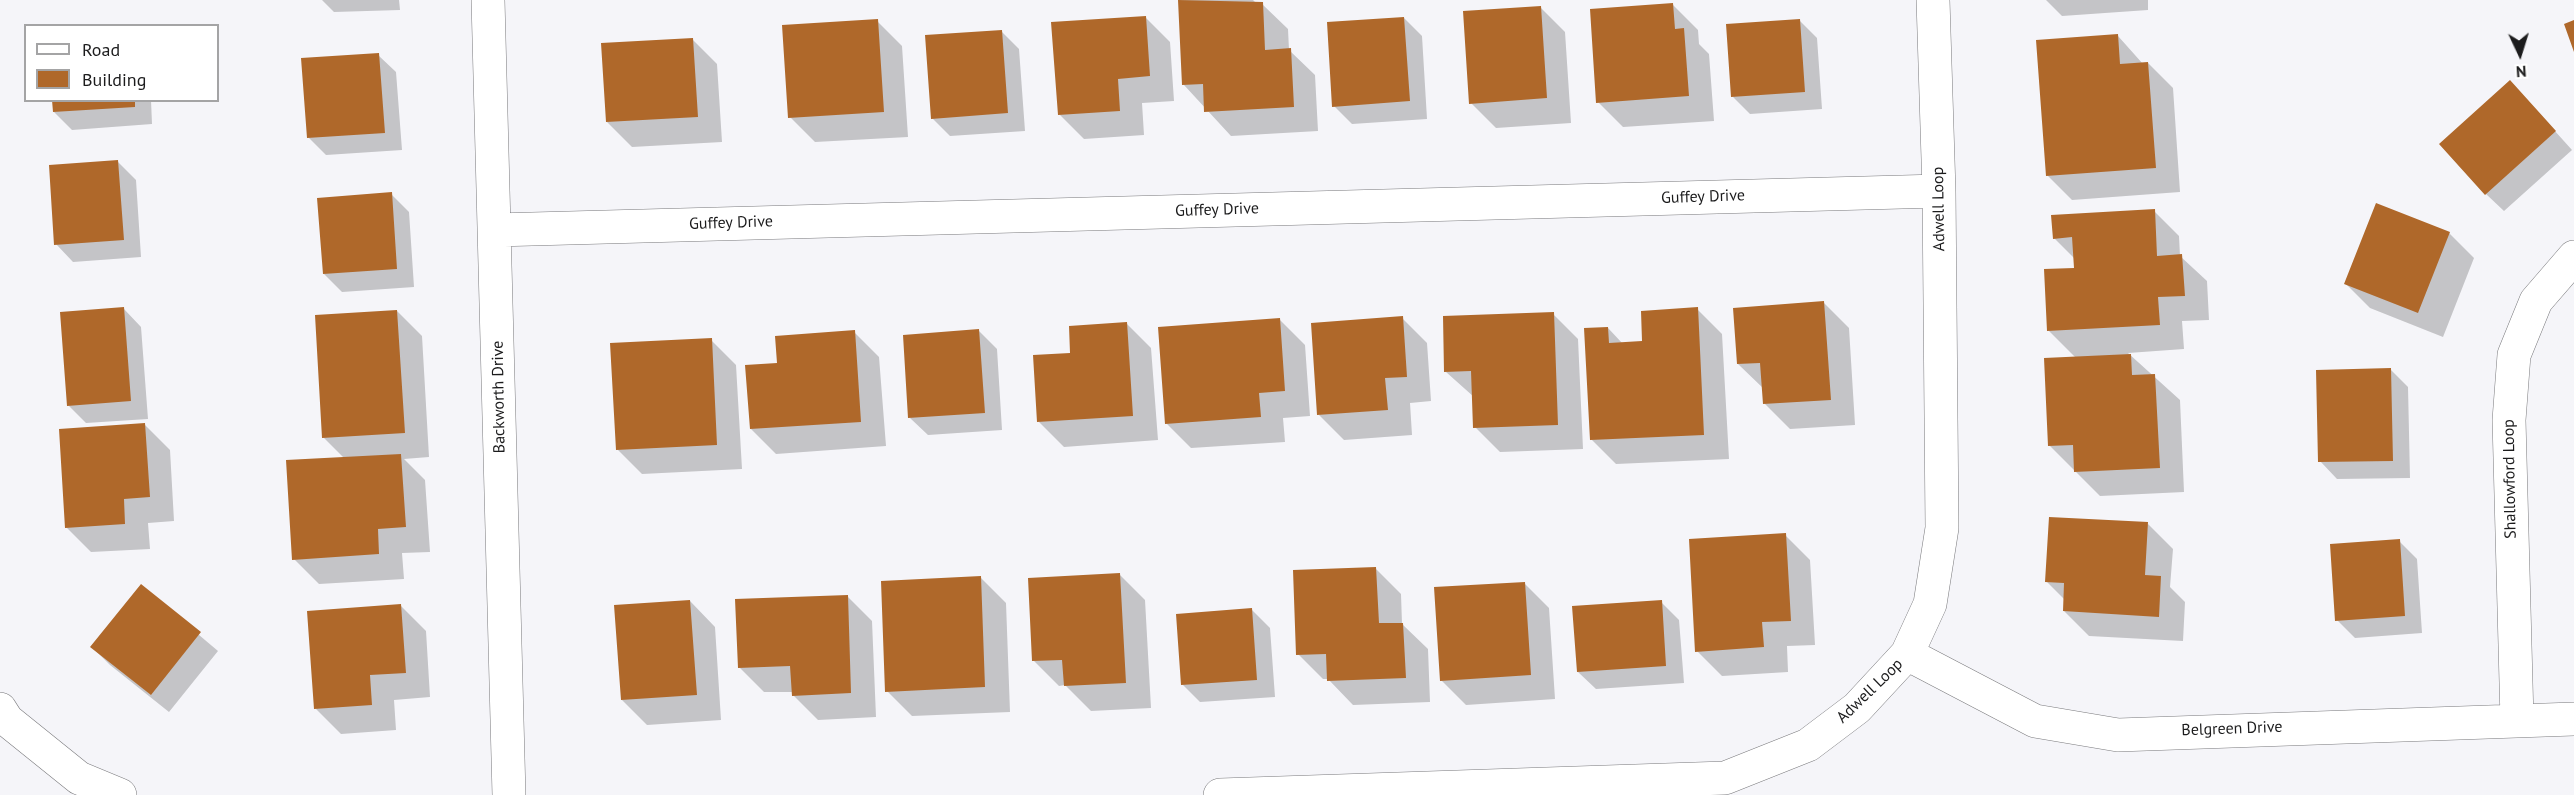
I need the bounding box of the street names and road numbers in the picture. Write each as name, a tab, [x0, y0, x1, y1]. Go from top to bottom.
street label: Adwell Loop	[1929, 167, 1949, 251]
street label: Guffey Drive	[1661, 186, 1745, 208]
street label: Guffey Drive	[1175, 199, 1259, 221]
street label: Guffey Drive	[689, 212, 773, 234]
street label: Backworth Drive	[488, 341, 510, 453]
street label: Shallowford Loop	[2499, 419, 2521, 539]
street label: Adwell Loop	[1833, 655, 1907, 727]
street label: Belgreen Drive	[2181, 718, 2283, 740]

